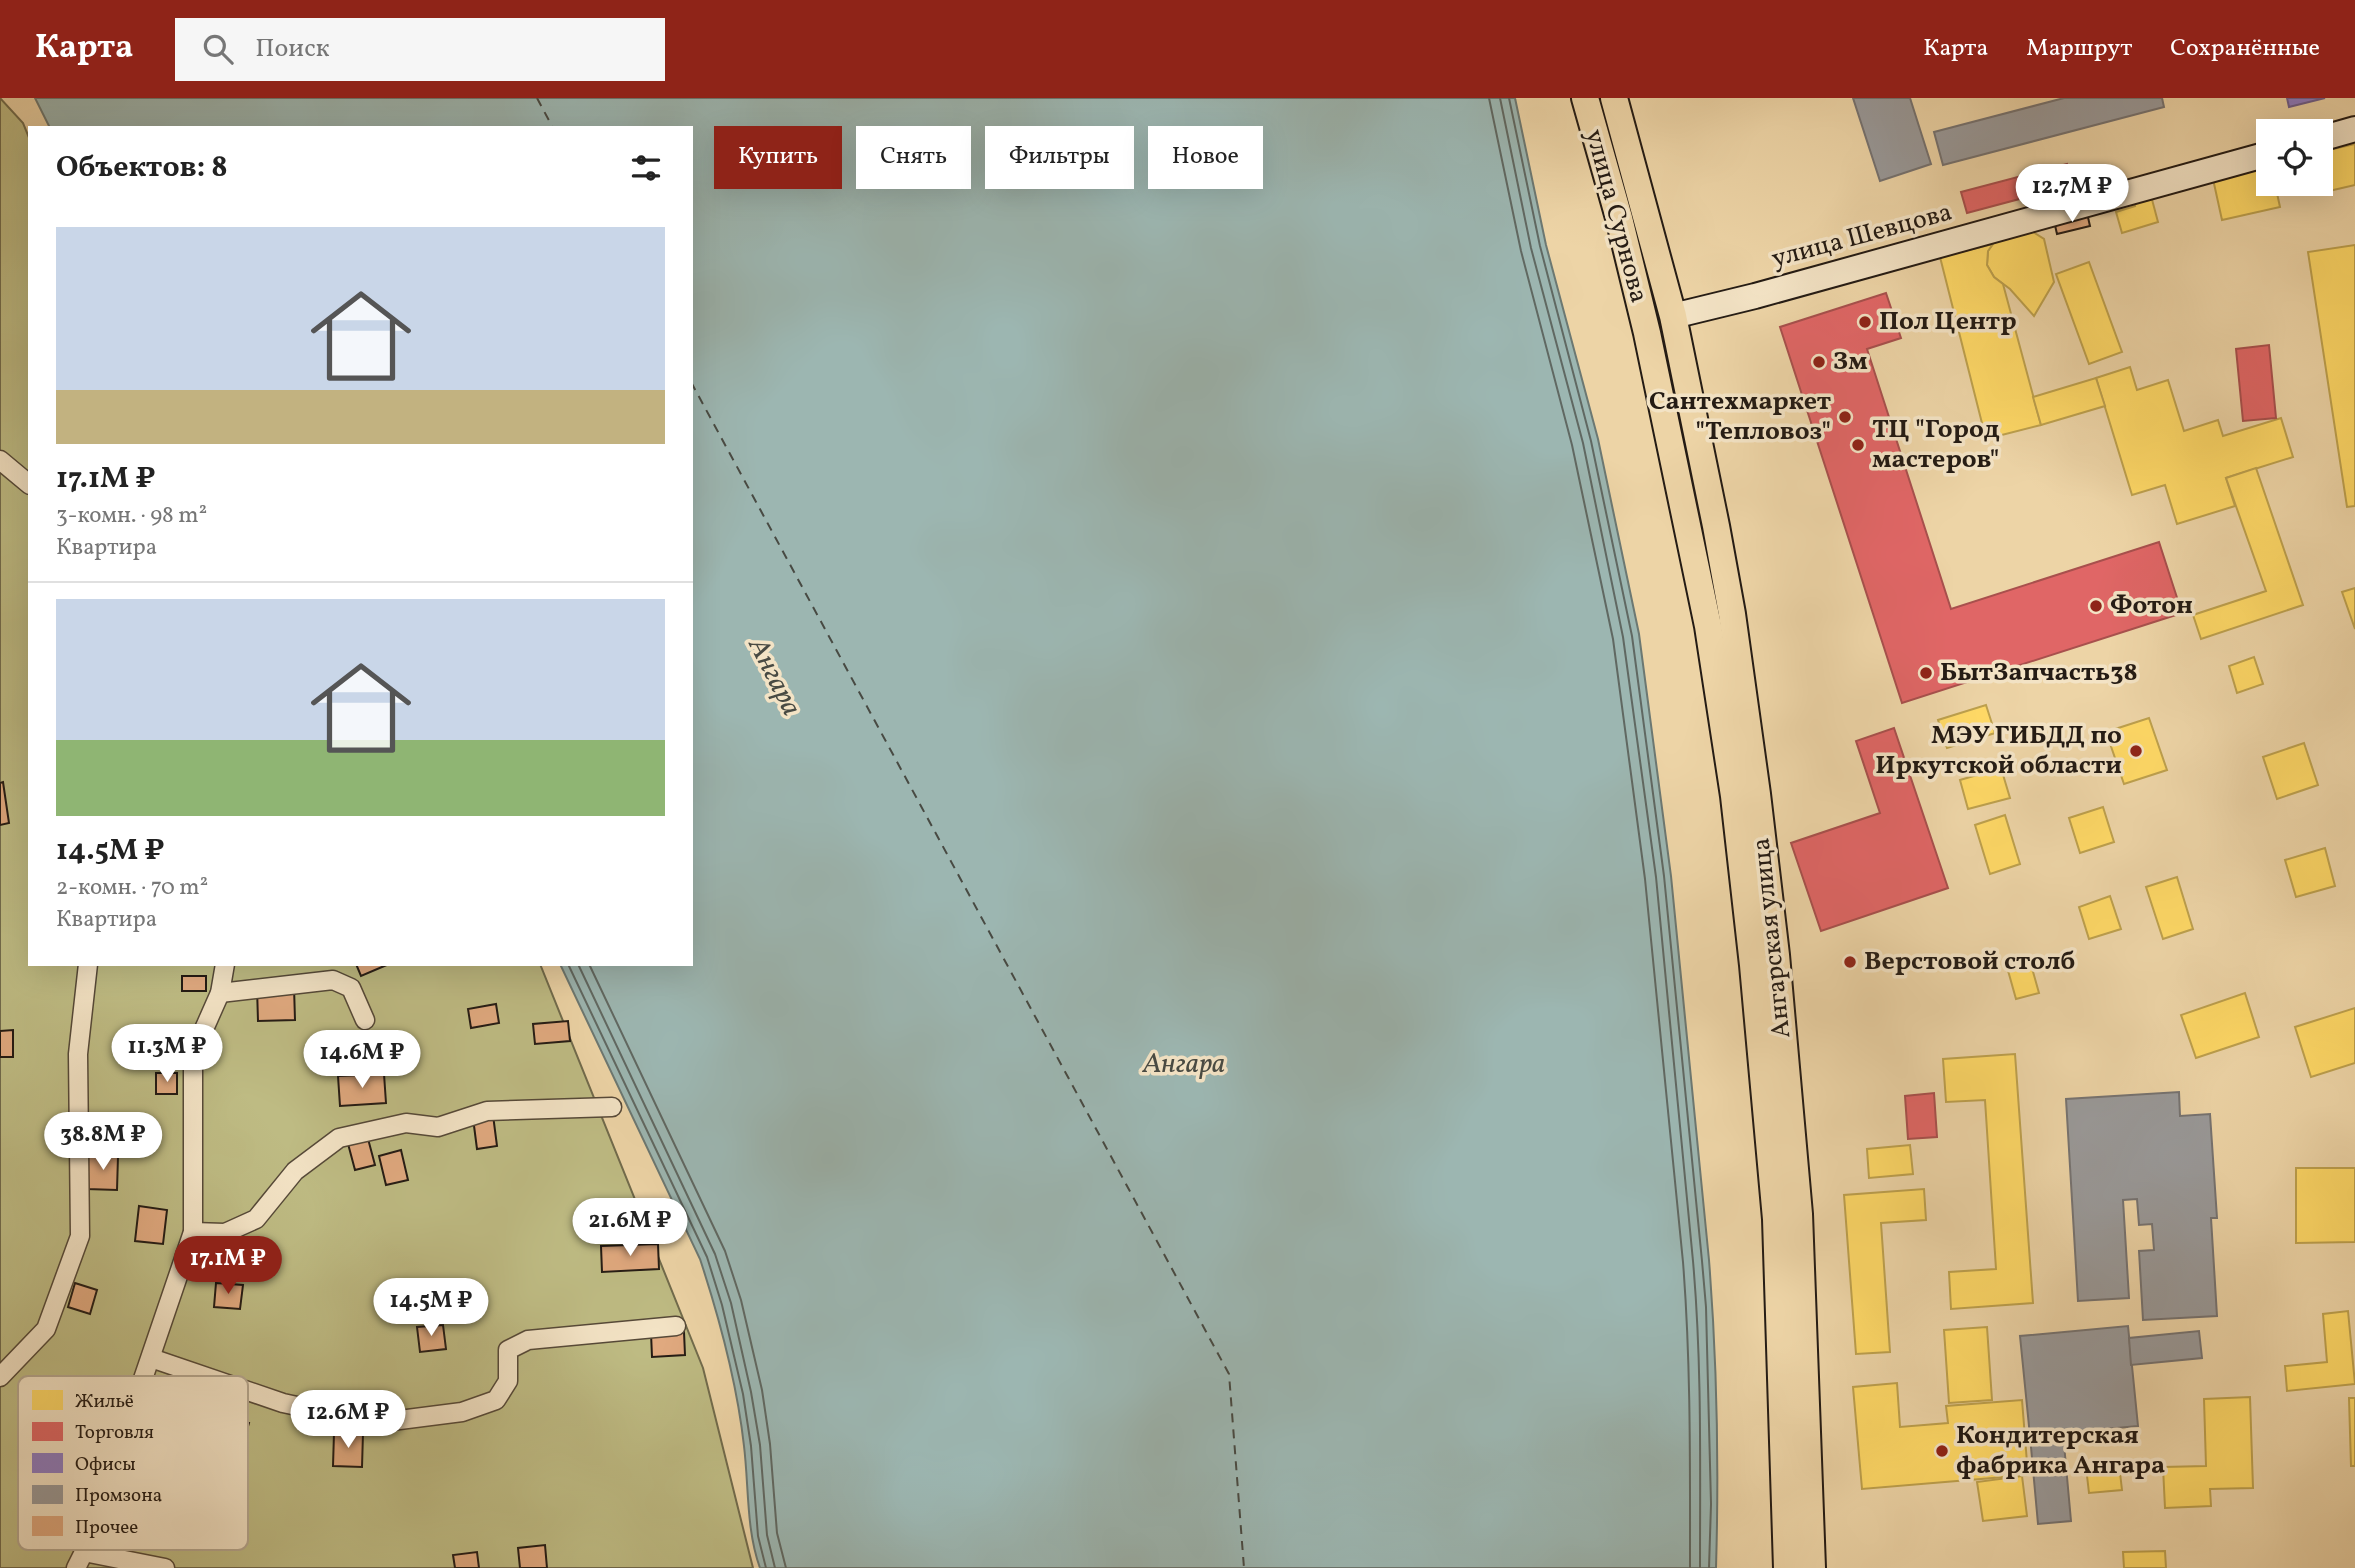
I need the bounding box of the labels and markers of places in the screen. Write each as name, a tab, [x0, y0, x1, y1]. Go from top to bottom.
pin: 12.7M ₽	[2007, 164, 2137, 224]
place label: Пол Центр	[1879, 304, 2017, 340]
marker: Пол Центр	[1857, 314, 1873, 330]
place label: Зм	[1833, 344, 1868, 380]
marker: Зм	[1811, 354, 1827, 370]
place label: Сантехмаркет "Тепловоз"	[1649, 384, 1832, 450]
marker: Сантехмаркет "Тепловоз"	[1837, 409, 1853, 425]
place label: ТЦ "Город мастеров"	[1872, 412, 2000, 478]
marker: ТЦ "Город мастеров"	[1850, 437, 1866, 453]
place label: Фотон	[2110, 588, 2193, 624]
marker: Фотон	[2088, 598, 2104, 614]
place label: БытЗапчасть38	[1940, 655, 2138, 691]
marker: БытЗапчасть38	[1918, 665, 1934, 681]
place label: МЭУ ГИБДД по Иркутской области	[1875, 718, 2122, 784]
marker: МЭУ ГИБДД по Иркутской области	[2128, 743, 2144, 759]
place label: Верстовой столб	[1864, 944, 2075, 980]
marker: Верстовой столб	[1842, 954, 1858, 970]
pin: 11.3M ₽	[102, 1024, 232, 1084]
pin: 14.6M ₽	[297, 1030, 427, 1090]
pin: 38.8M ₽	[38, 1112, 168, 1172]
pin: 21.6M ₽	[565, 1198, 695, 1258]
pin: 17.1M ₽	[163, 1236, 293, 1296]
pin: 14.5M ₽	[366, 1278, 496, 1338]
pin: 12.6M ₽	[283, 1390, 413, 1450]
place label: Кондитерская фабрика Ангара	[1956, 1418, 2165, 1484]
marker: Кондитерская фабрика Ангара	[1934, 1443, 1950, 1459]

